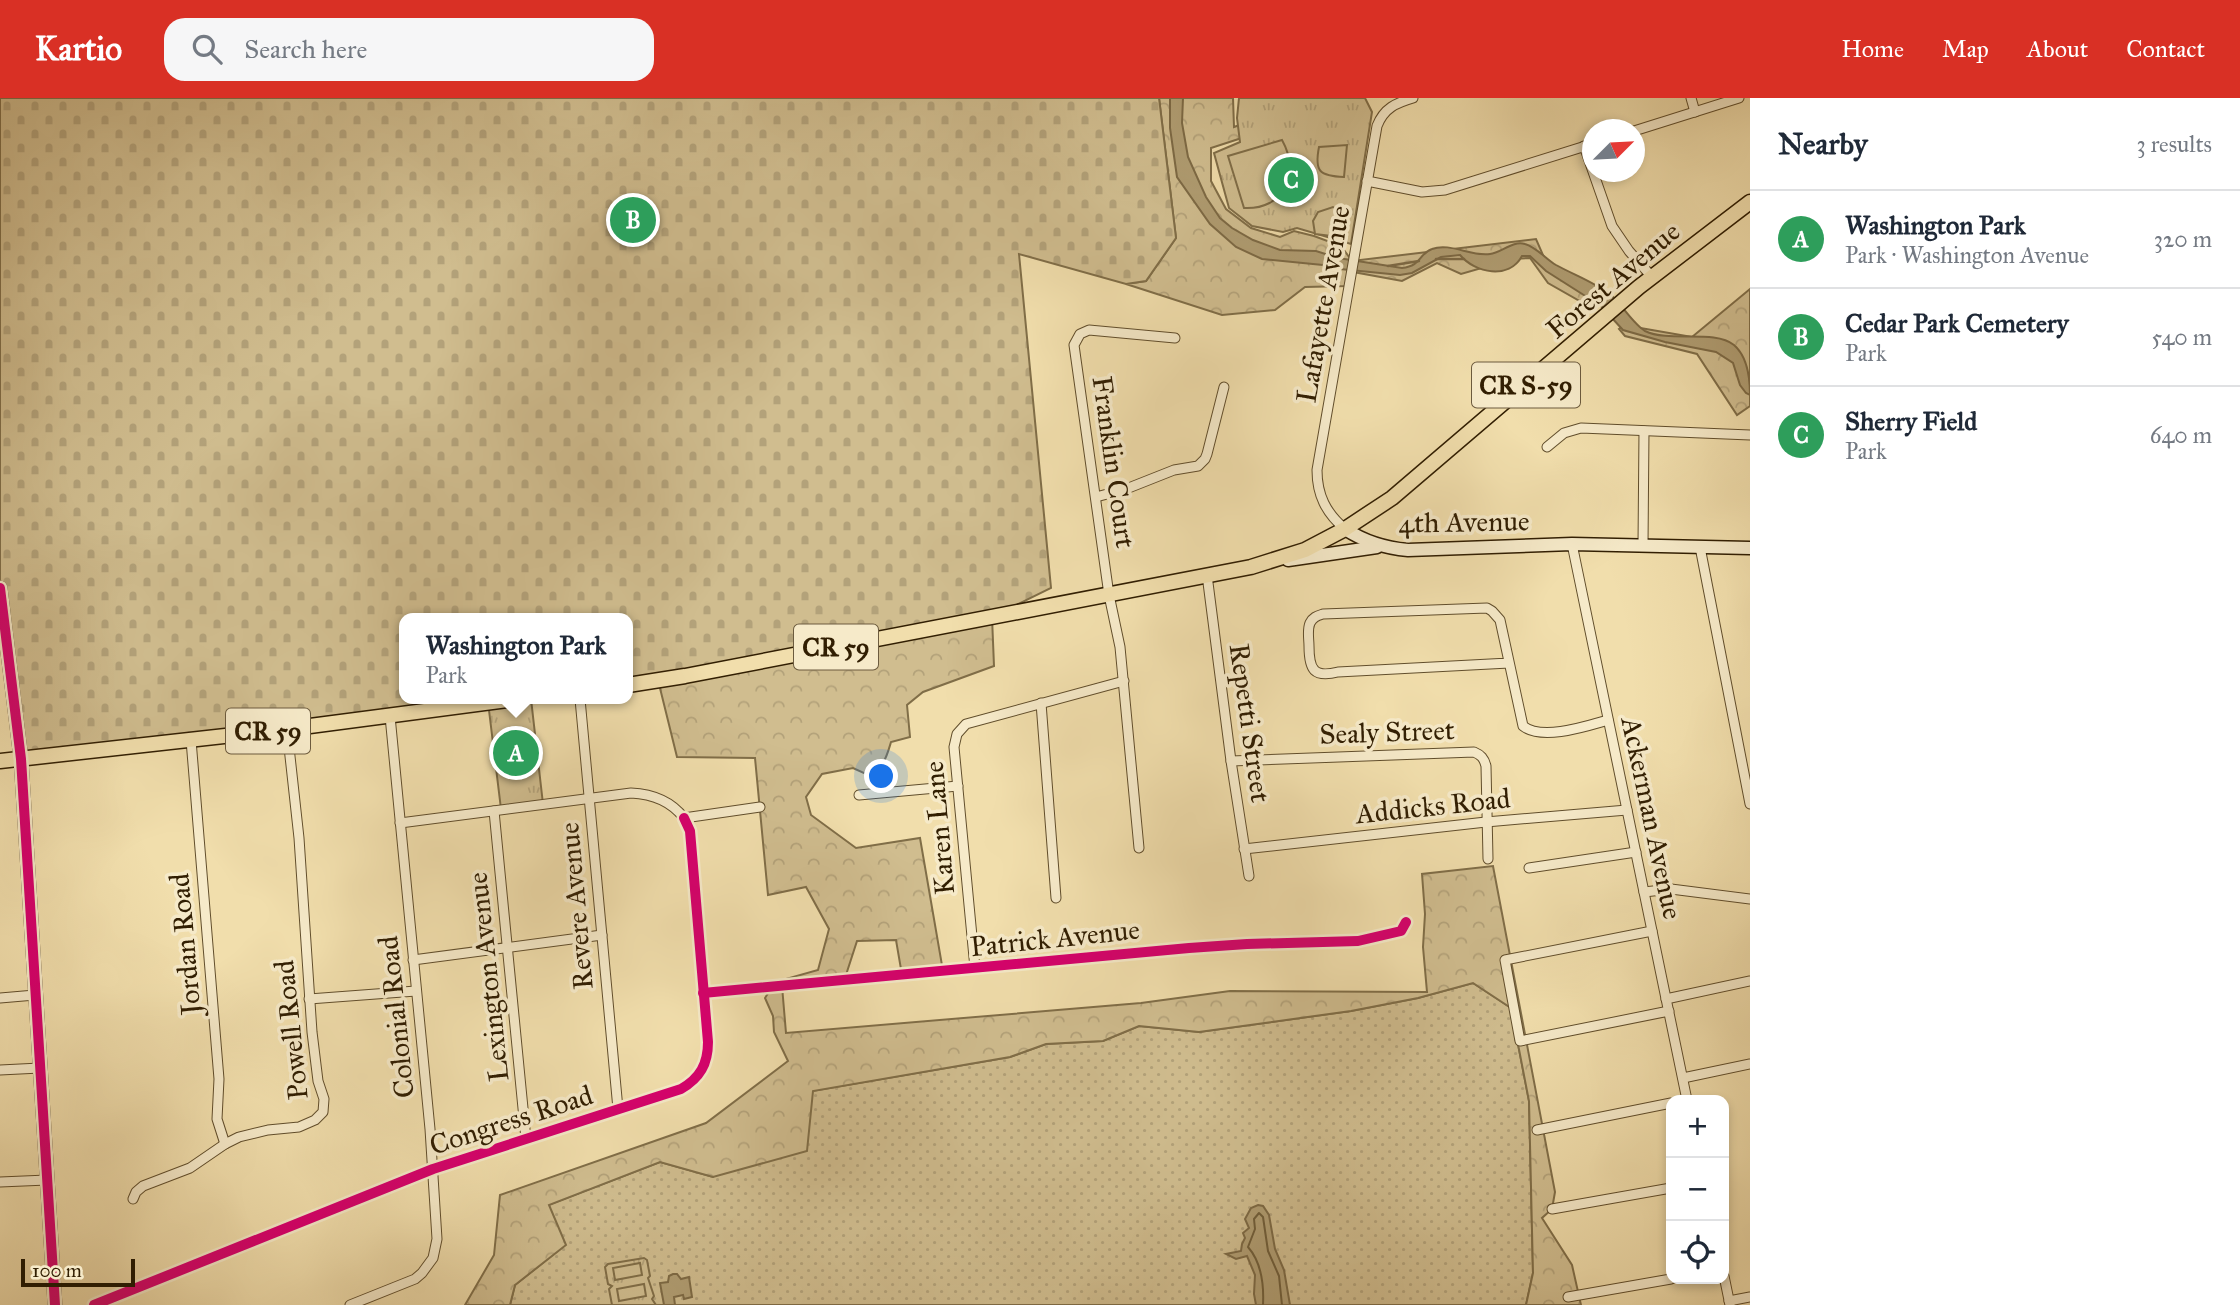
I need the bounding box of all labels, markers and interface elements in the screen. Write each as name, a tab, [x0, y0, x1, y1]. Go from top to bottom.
search box	[164, 18, 654, 81]
text: Kartio	[35, 29, 122, 69]
icon: search	[188, 30, 226, 68]
text: Search here	[244, 33, 367, 65]
text: Home	[1841, 34, 1904, 64]
text: Map	[1942, 34, 1989, 64]
text: About	[2027, 34, 2088, 64]
text: Contact	[2126, 34, 2205, 64]
north arrow	[1582, 119, 1645, 182]
text: Nearby	[1778, 126, 1868, 162]
text: 3 results	[2136, 130, 2212, 158]
pin: C	[1268, 154, 1314, 206]
pin: B	[610, 194, 656, 246]
street label: Lafayette Avenue	[1288, 203, 1358, 405]
text: Washington Park	[1845, 209, 2026, 241]
street label: Forest Avenue	[1539, 214, 1687, 346]
text: A	[1793, 225, 1809, 253]
text: 320 m	[2154, 225, 2212, 253]
text: Park · Washington Avenue	[1845, 241, 2089, 269]
text: Cedar Park Cemetery	[1845, 307, 2069, 339]
text: B	[1793, 323, 1809, 351]
text: 540 m	[2151, 323, 2212, 351]
text: Park	[1845, 339, 1887, 367]
road number: CR S-59	[1472, 362, 1580, 408]
street label: Franklin Court	[1085, 374, 1143, 550]
text: Sherry Field	[1845, 405, 1977, 437]
text: C	[1793, 421, 1809, 449]
text: 640 m	[2150, 421, 2212, 449]
text: Park	[1845, 437, 1887, 465]
street label: 4th Avenue	[1398, 503, 1530, 541]
popup	[399, 613, 633, 704]
road number: CR 59	[794, 624, 878, 670]
text: Washington Park	[426, 629, 606, 661]
street label: Repetti Street	[1222, 641, 1278, 805]
text: Park	[426, 661, 467, 689]
road number: CR 59	[226, 708, 310, 754]
street label: Sealy Street	[1319, 712, 1455, 752]
street label: Ackerman Avenue	[1613, 713, 1691, 922]
pin: A	[493, 727, 539, 779]
your location	[864, 759, 898, 793]
street label: Karen Lane	[916, 760, 962, 896]
street label: Addicks Road	[1353, 780, 1512, 832]
street label: Revere Avenue	[551, 821, 601, 991]
street label: Lexington Avenue	[460, 871, 516, 1083]
street label: Jordan Road	[161, 872, 209, 1019]
street label: Patrick Avenue	[969, 912, 1141, 964]
street label: Colonial Road	[370, 934, 422, 1100]
street label: Powell Road	[266, 958, 316, 1102]
street label: Congress Road	[425, 1077, 597, 1163]
map controls	[1666, 1095, 1729, 1284]
button: +	[1666, 1095, 1729, 1158]
button: −	[1666, 1158, 1729, 1221]
button: locate	[1666, 1221, 1729, 1284]
scale bar	[21, 1256, 135, 1288]
text: 100 m	[32, 1259, 82, 1282]

